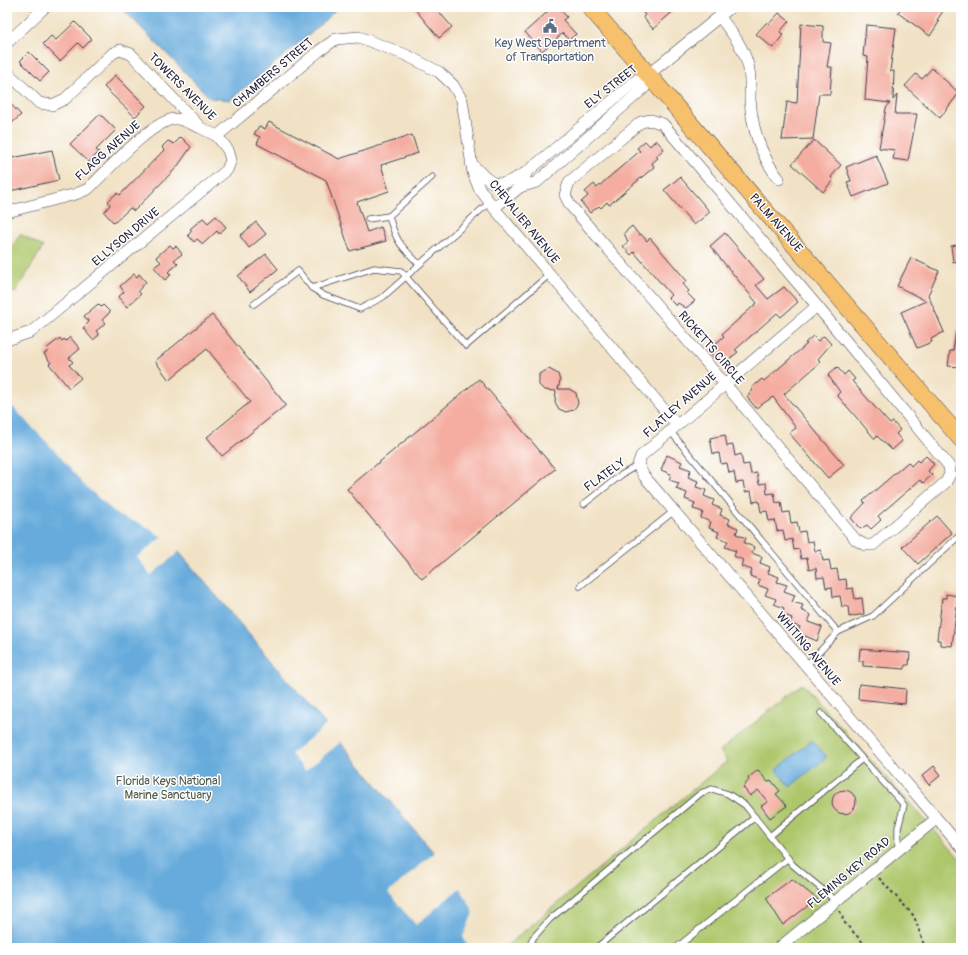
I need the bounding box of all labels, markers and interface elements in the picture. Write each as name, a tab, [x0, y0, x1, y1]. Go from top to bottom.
public building icon: Key West Department of Transportation	[542, 18, 558, 34]
street label: CHAMBERS STREET	[230, 35, 317, 111]
place label: Key West Department of Transportation	[494, 36, 606, 65]
street label: TOWERS AVENUE	[145, 50, 219, 124]
street label: ELY STREET	[582, 62, 640, 112]
street label: FLAGG AVENUE	[72, 118, 144, 184]
street label: CHEVALIER AVENUE	[486, 177, 562, 267]
street label: PALM AVENUE	[746, 190, 806, 256]
street label: ELLYSON DRIVE	[89, 204, 163, 270]
street label: RICKETTS CIRCLE	[675, 308, 747, 388]
street label: FLATLEY AVENUE	[640, 369, 720, 441]
street label: FLATELY	[581, 455, 629, 495]
street label: WHITING AVENUE	[773, 609, 843, 689]
park label: Florida Keys National Marine Sanctuary	[115, 774, 221, 803]
street label: FLEMING KEY ROAD	[804, 834, 894, 912]

